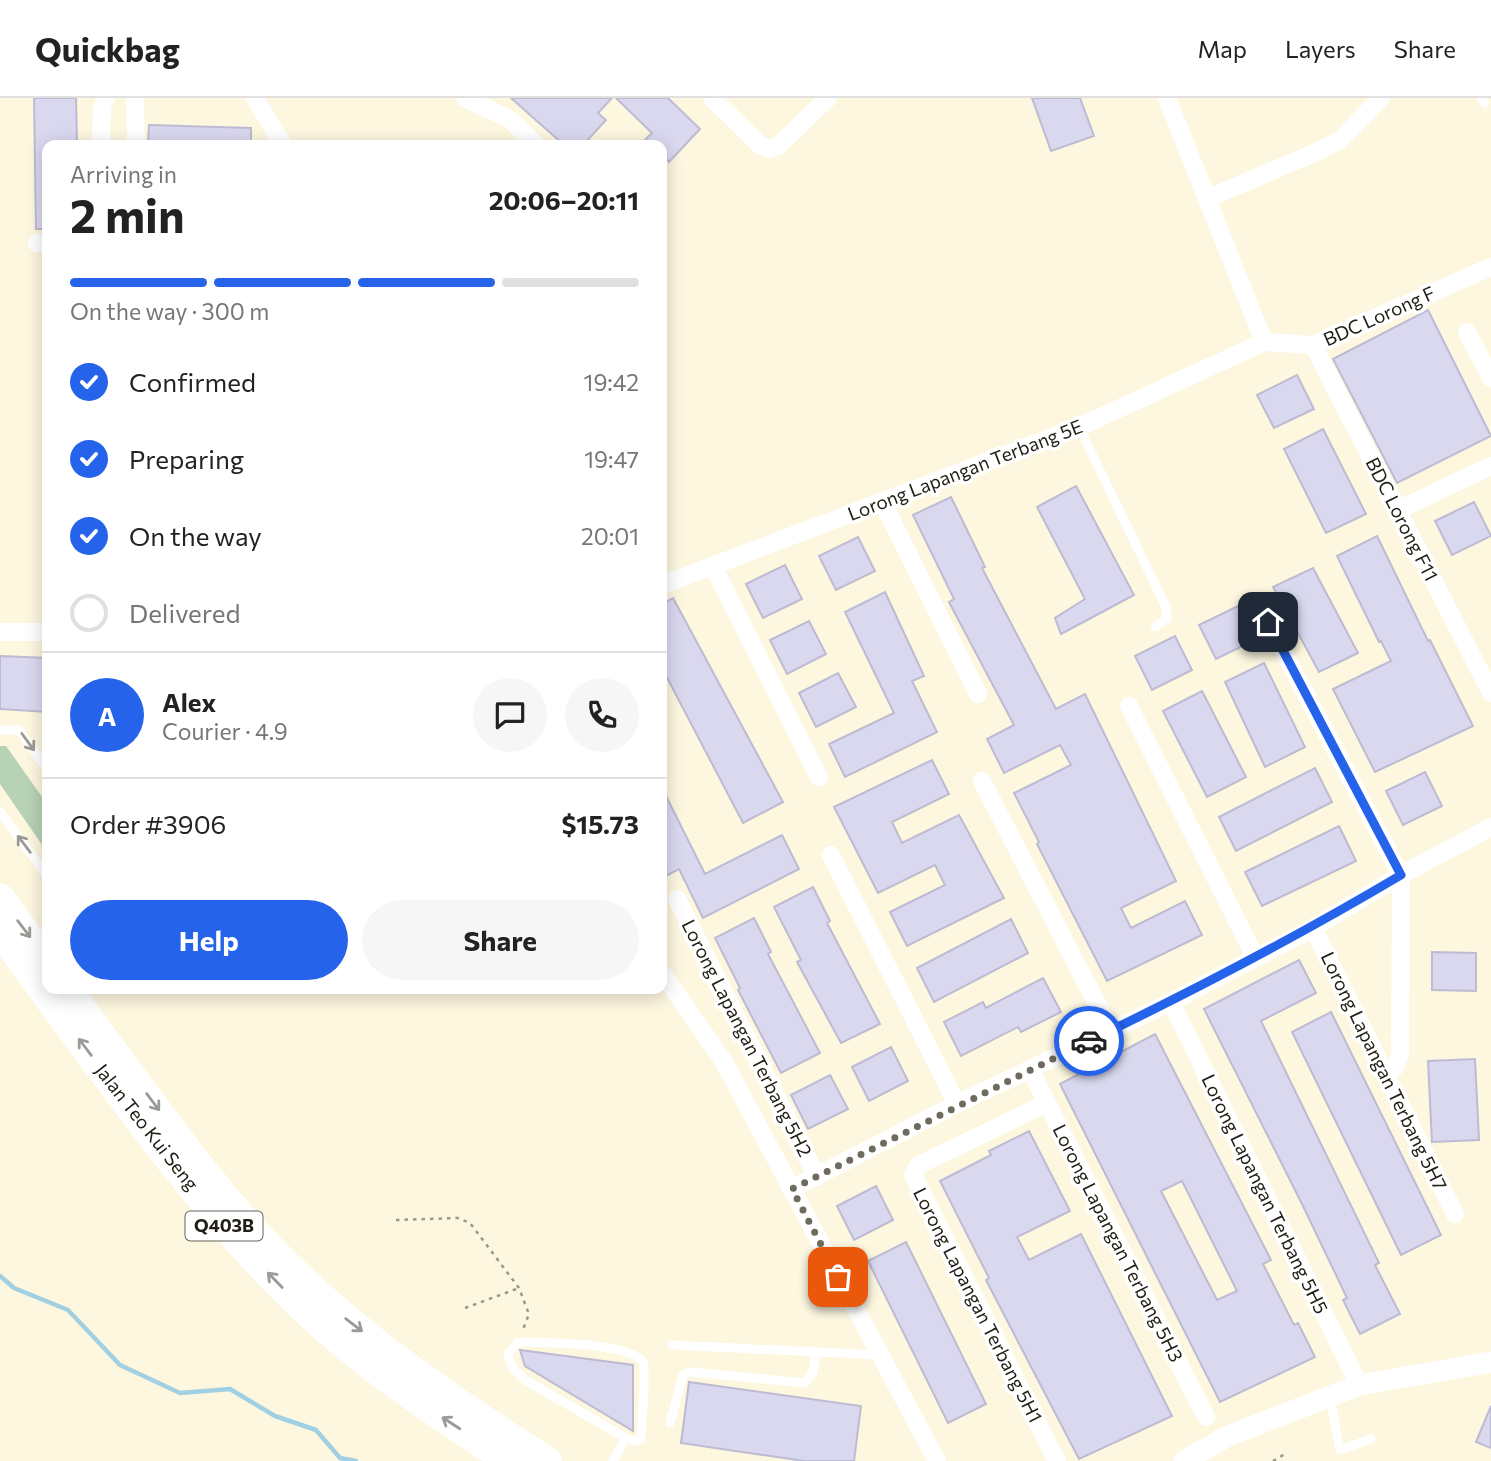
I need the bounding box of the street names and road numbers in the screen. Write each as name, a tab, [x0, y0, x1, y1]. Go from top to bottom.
street label: BDC Lorong F	[1320, 281, 1438, 350]
street label: Lorong Lapangan Terbang 5E	[844, 414, 1085, 525]
street label: BDC Lorong F11	[1361, 453, 1444, 584]
street label: Lorong Lapangan Terbang 5H2	[677, 915, 817, 1160]
street label: Lorong Lapangan Terbang 5H7	[1317, 948, 1452, 1194]
street label: Jalan Teo Kui Seng	[91, 1059, 204, 1195]
street label: Lorong Lapangan Terbang 5H5	[1197, 1070, 1334, 1317]
street label: Lorong Lapangan Terbang 5H3	[1048, 1120, 1189, 1365]
street label: Lorong Lapangan Terbang 5H1	[909, 1183, 1048, 1426]
road number: Q403B	[186, 1212, 262, 1240]

